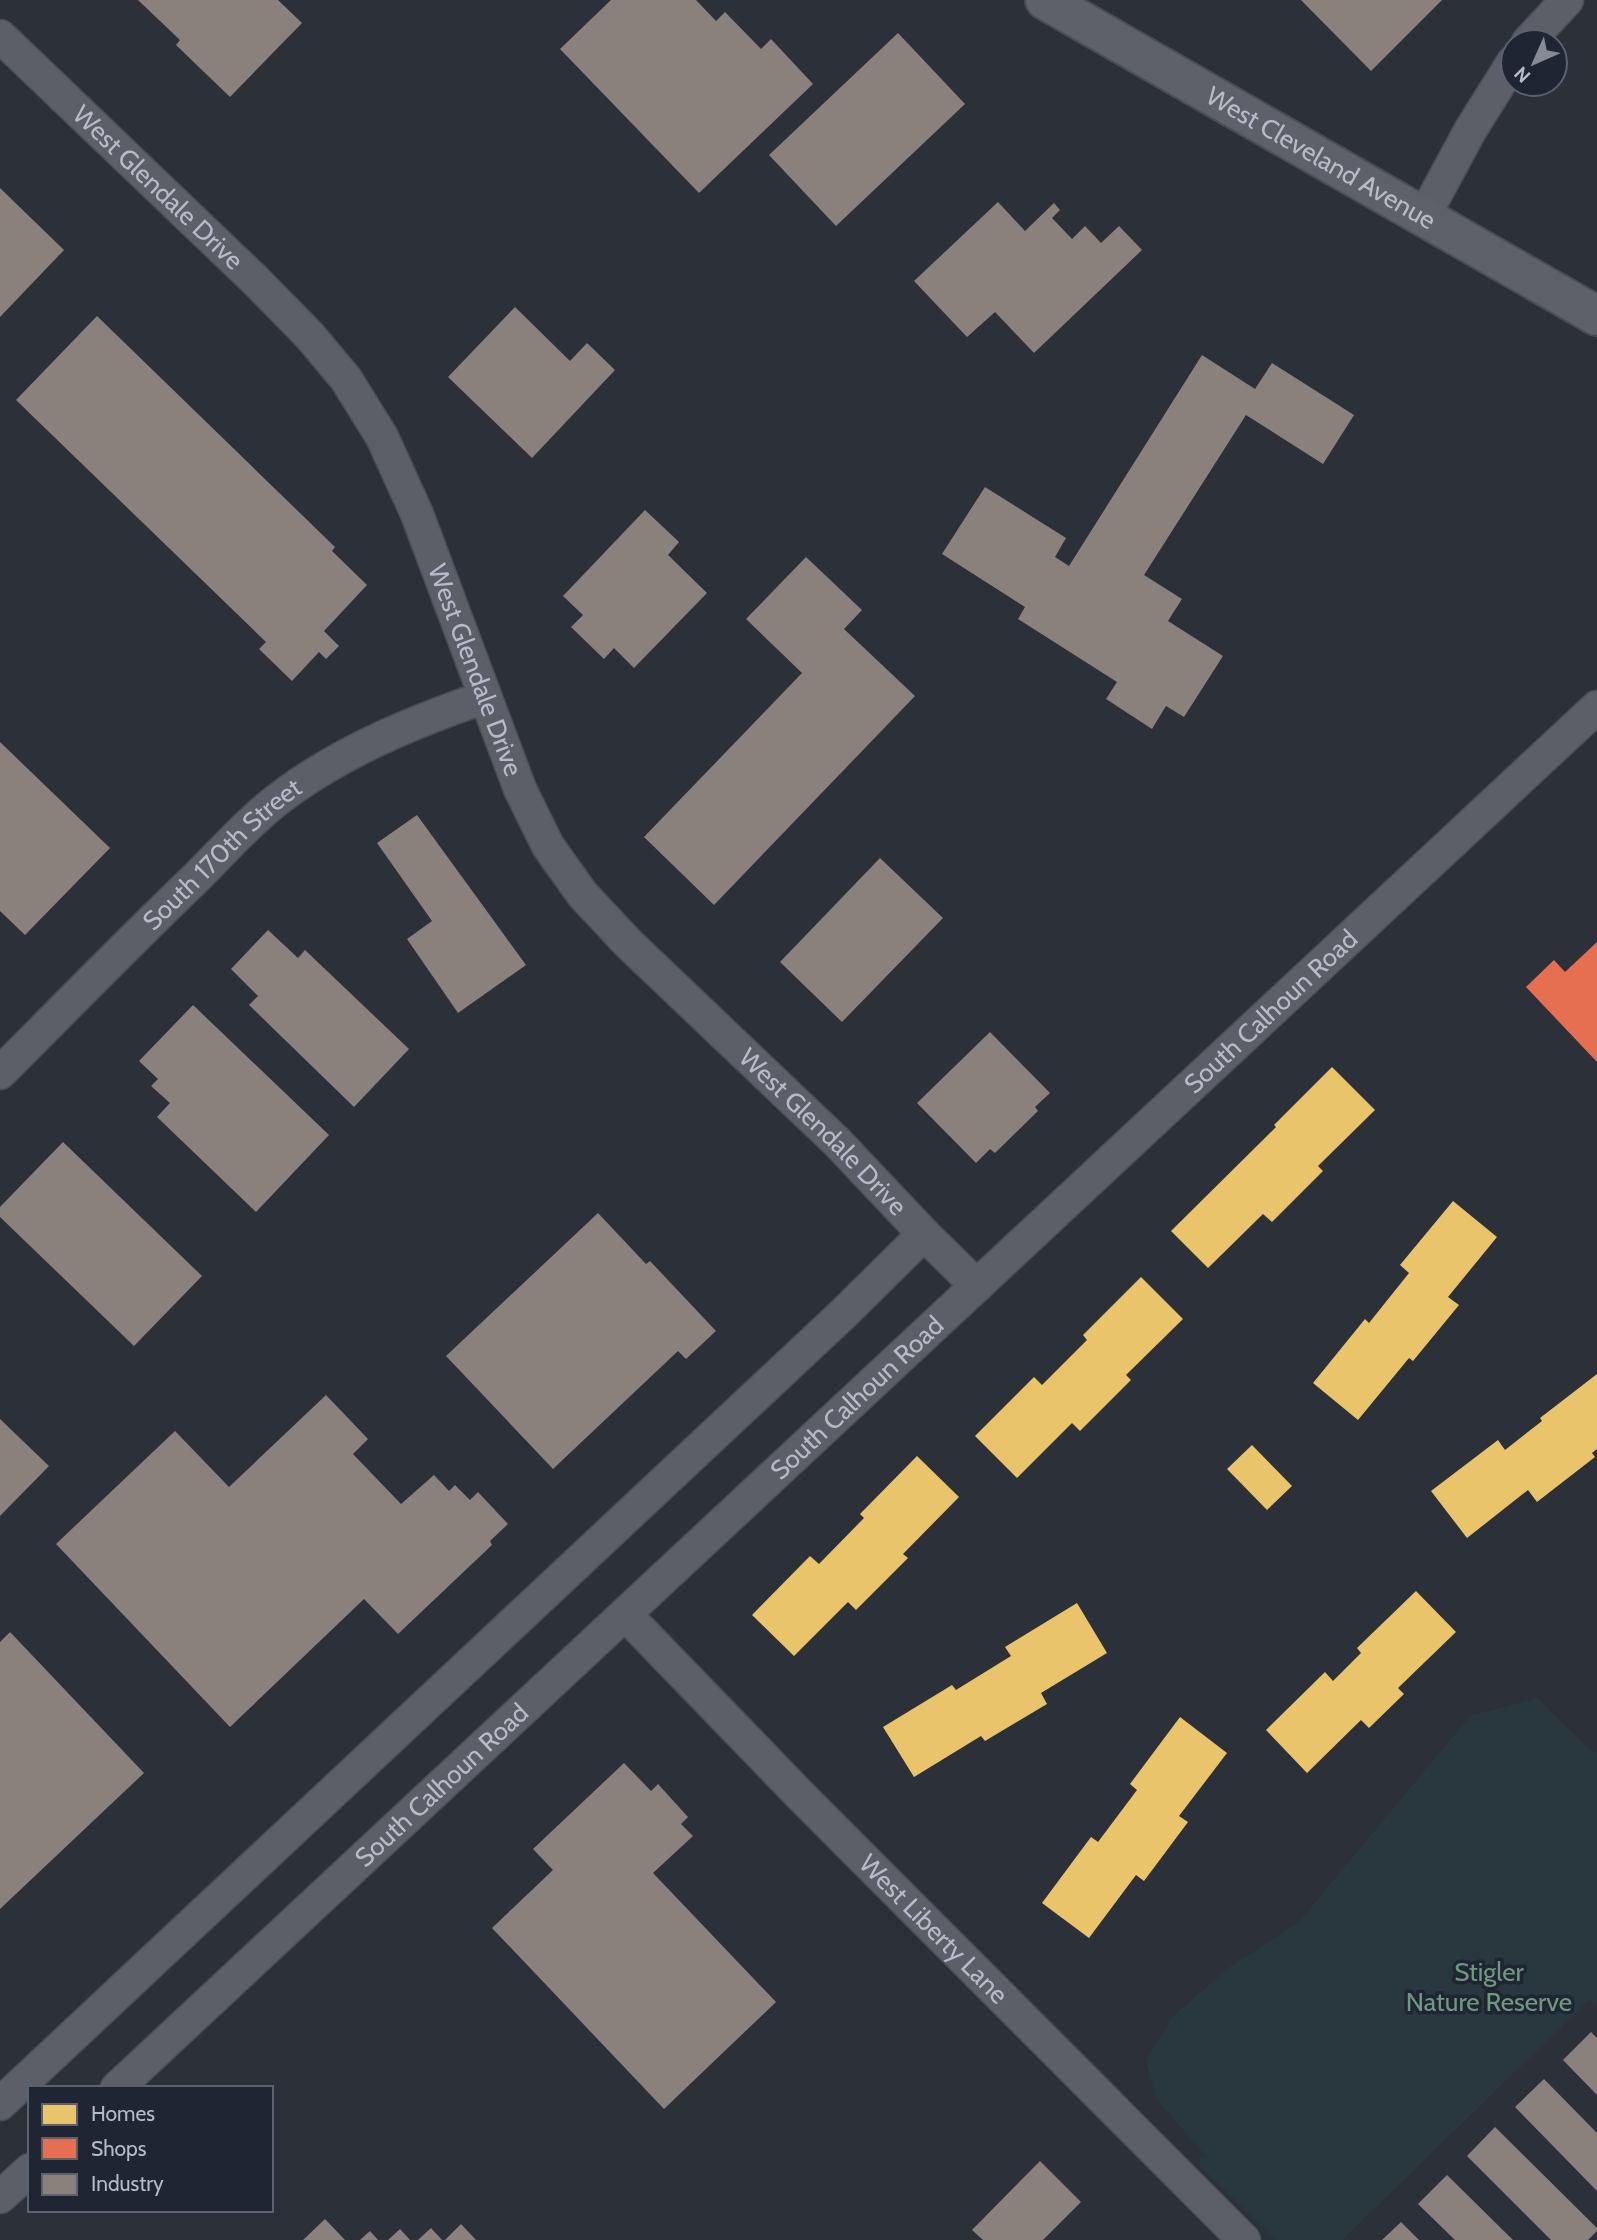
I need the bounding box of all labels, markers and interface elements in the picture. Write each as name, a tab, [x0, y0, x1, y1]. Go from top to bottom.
north arrow	[1499, 28, 1569, 98]
text: N	[1509, 62, 1535, 88]
street label: West Cleveland Avenue	[1200, 80, 1441, 236]
street label: West Glendale Drive	[66, 98, 250, 276]
street label: West Glendale Drive	[421, 560, 530, 781]
street label: South 170th Street	[136, 771, 308, 937]
street label: South Calhoun Road	[1177, 923, 1364, 1100]
street label: West Glendale Drive	[732, 1041, 914, 1222]
street label: South Calhoun Road	[764, 1309, 950, 1486]
street label: South Calhoun Road	[348, 1697, 535, 1874]
street label: West Liberty Lane	[852, 1848, 1015, 2010]
park label: Stigler Nature Reserve	[1406, 1956, 1572, 2018]
legend	[28, 2086, 273, 2212]
text: Homes	[91, 2101, 155, 2126]
text: Shops	[91, 2136, 147, 2161]
text: Industry	[91, 2171, 164, 2196]

